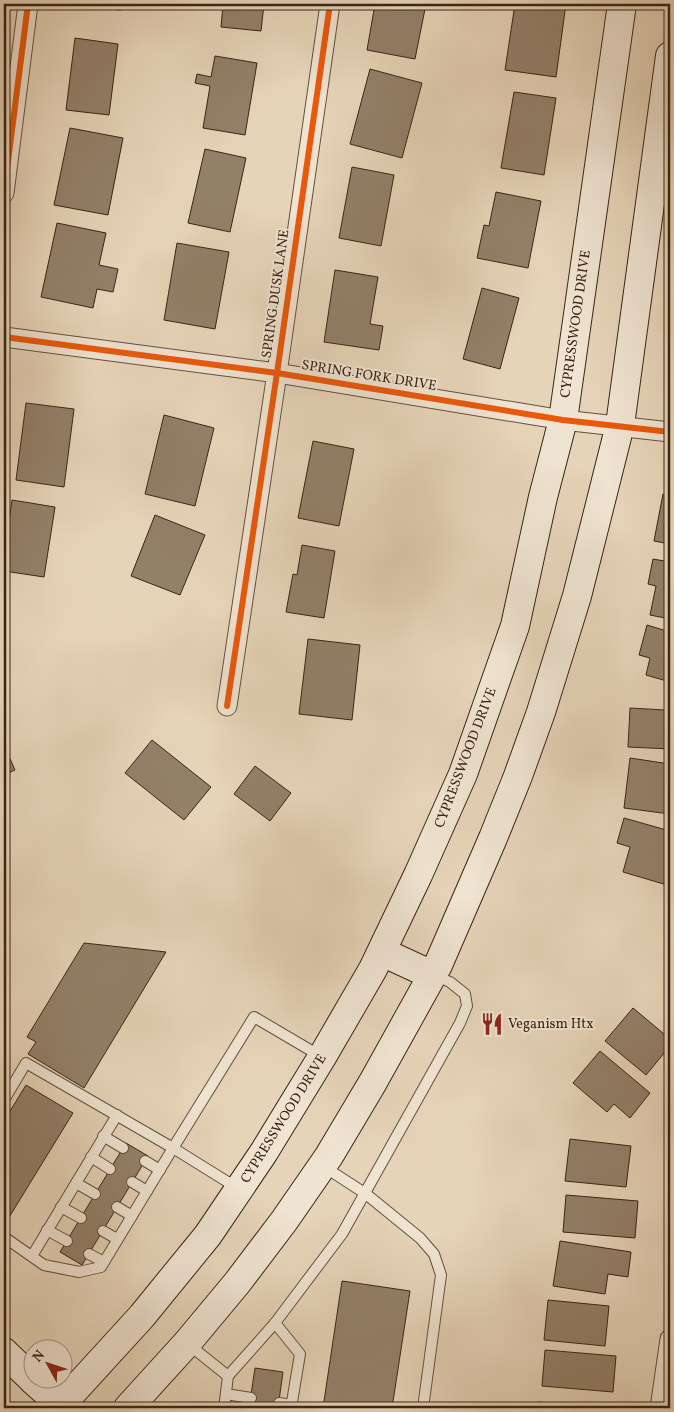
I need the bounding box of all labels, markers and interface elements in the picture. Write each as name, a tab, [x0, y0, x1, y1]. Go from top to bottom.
street label: SPRING DUSK LANE	[258, 228, 294, 360]
street label: CYPRESSWOOD DRIVE	[556, 249, 596, 399]
street label: SPRING FORK DRIVE	[300, 356, 438, 396]
street label: CYPRESSWOOD DRIVE	[430, 685, 502, 831]
restaurant icon: Veganism Htx	[479, 1011, 505, 1037]
place label: Veganism Htx	[508, 1015, 594, 1034]
street label: CYPRESSWOOD DRIVE	[236, 1051, 332, 1187]
north arrow	[22, 1340, 72, 1390]
text: N	[29, 1347, 50, 1367]

